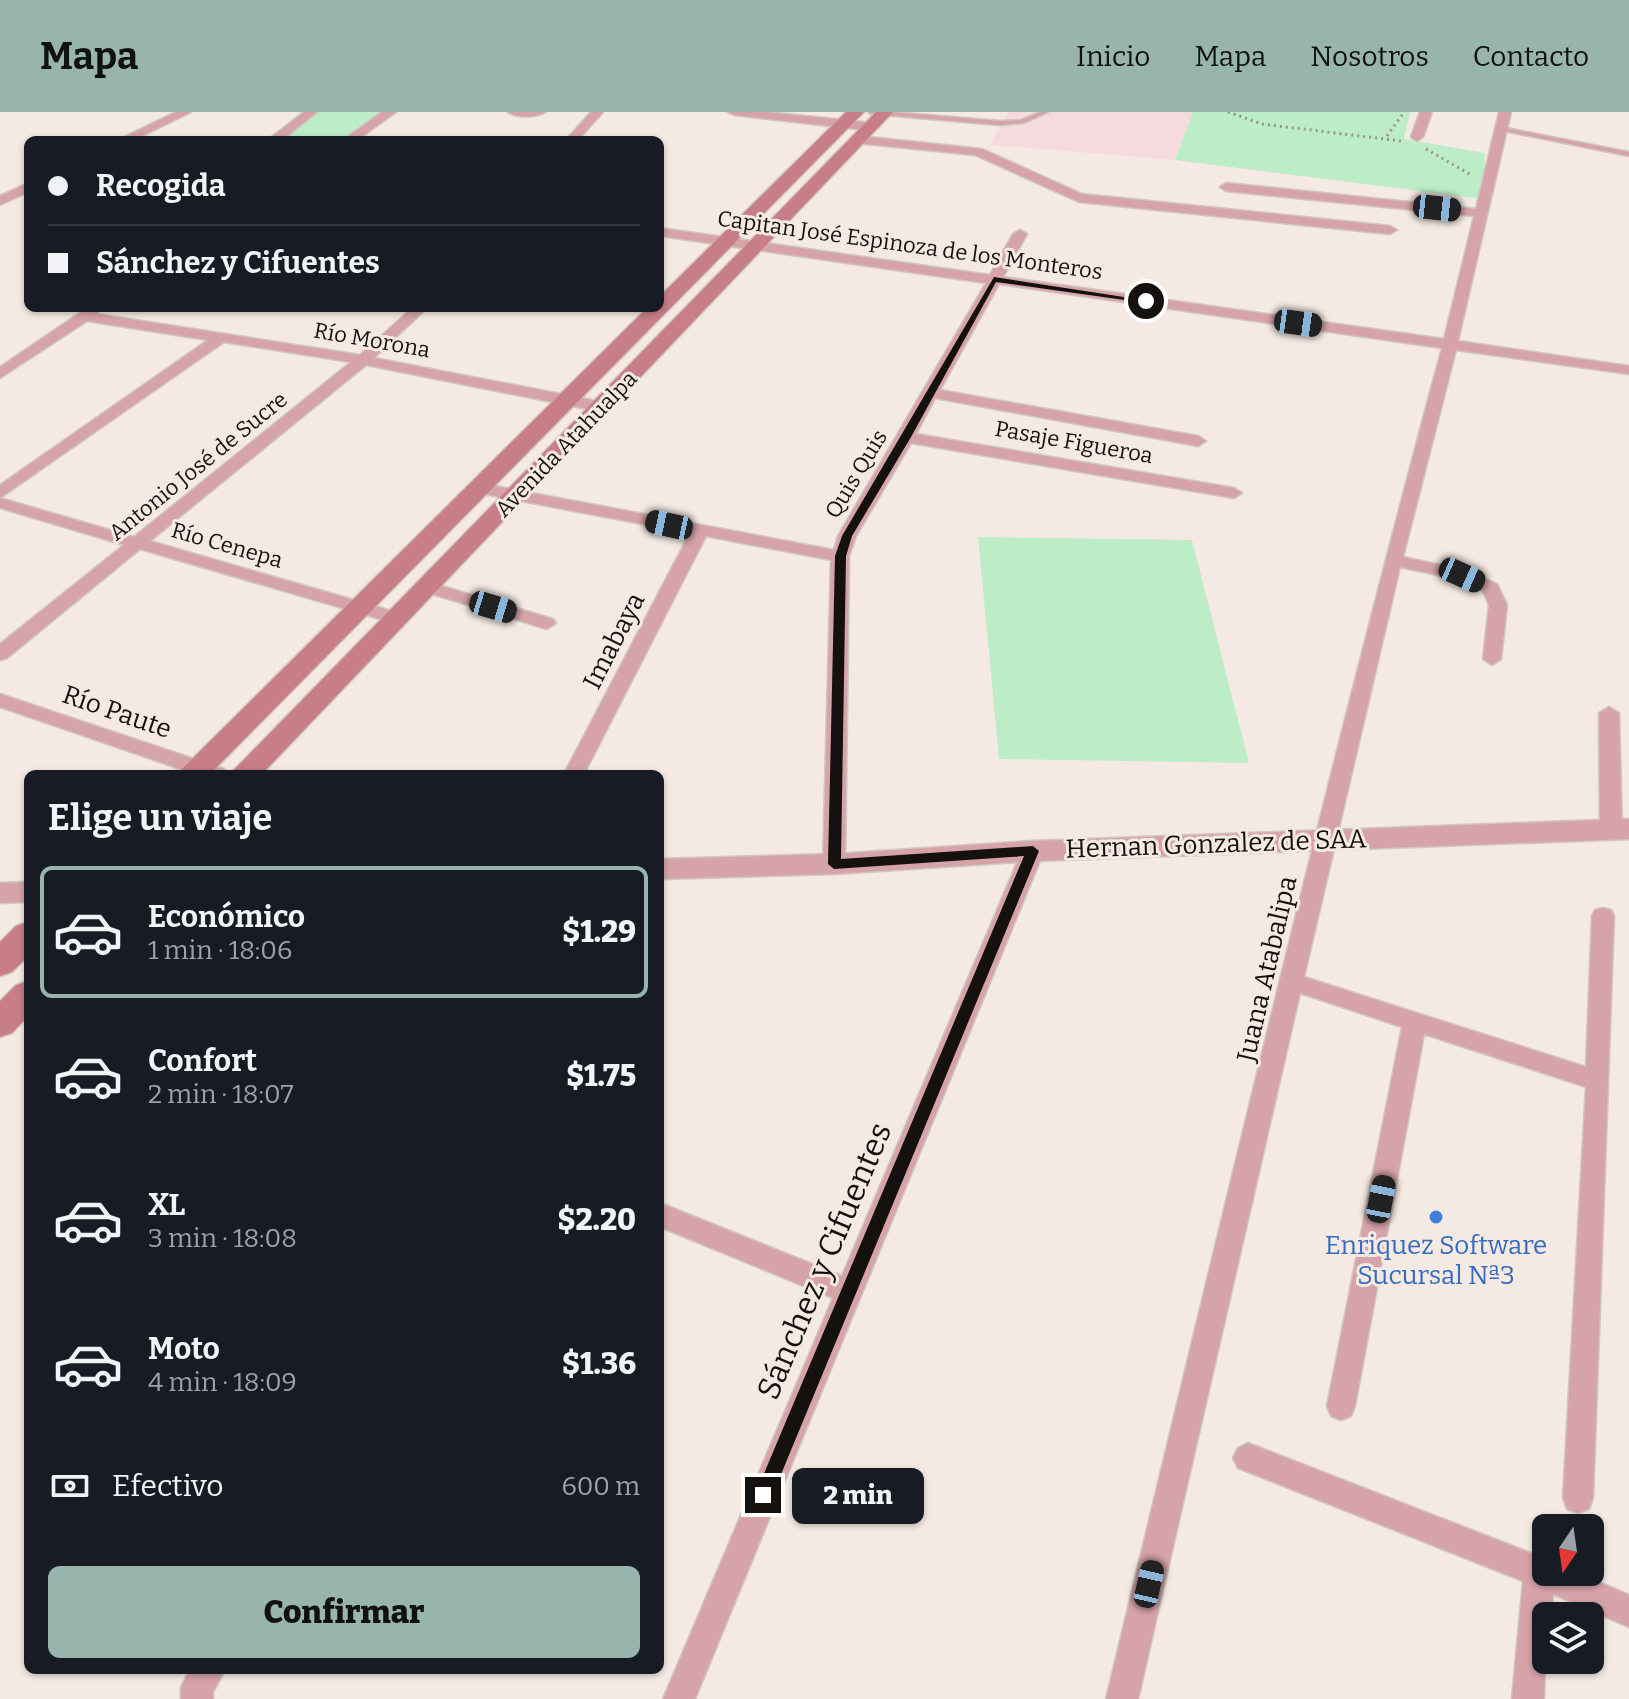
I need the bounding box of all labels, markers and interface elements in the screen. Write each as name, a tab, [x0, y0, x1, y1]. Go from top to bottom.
text: Mapa	[40, 33, 138, 79]
text: Inicio	[1076, 40, 1150, 73]
text: Mapa	[1194, 40, 1266, 73]
text: Nosotros	[1310, 40, 1429, 73]
text: Contacto	[1473, 40, 1589, 73]
text: Recogida	[96, 168, 226, 204]
car	[1412, 194, 1462, 222]
street label: Capitan José Espinoza de los Monteros	[716, 205, 1104, 285]
text: Sánchez y Cifuentes	[96, 245, 380, 281]
route start	[1128, 283, 1164, 319]
car	[1273, 308, 1323, 338]
street label: Río Morona	[312, 317, 432, 363]
street label: Avenida Atahualpa	[489, 365, 643, 523]
street label: Antonio José de Sucre	[103, 386, 293, 546]
street label: Pasaje Figueroa	[993, 415, 1155, 469]
street label: Quis Quis	[819, 425, 893, 523]
car	[643, 508, 695, 542]
street label: Río Cenepa	[168, 516, 286, 574]
car	[1435, 554, 1489, 596]
street label: Imabaya	[577, 588, 651, 694]
car	[467, 589, 519, 625]
street label: Río Paute	[58, 679, 176, 745]
text: Elige un viaje	[48, 796, 272, 840]
street label: Hernan Gonzalez de SAA	[1065, 823, 1368, 865]
street label: Juana Atabalipa	[1230, 873, 1303, 1066]
icon: car	[52, 896, 124, 968]
text: Económico	[148, 899, 305, 935]
text: $1.29	[562, 914, 636, 950]
text: 1 min · 18:06	[148, 935, 292, 966]
icon: car	[52, 1040, 124, 1112]
text: Confort	[148, 1043, 257, 1079]
text: $1.75	[566, 1058, 636, 1094]
text: 2 min · 18:07	[148, 1079, 294, 1110]
street label: Sánchez y Cifuentes	[749, 1117, 899, 1405]
car	[1365, 1173, 1397, 1225]
icon: car	[52, 1184, 124, 1256]
text: XL	[148, 1187, 185, 1223]
text: $2.20	[557, 1202, 636, 1238]
marker: Enriquez Software Sucursal Nª3	[1427, 1208, 1445, 1226]
text: 3 min · 18:08	[148, 1223, 297, 1254]
place label: Enriquez Software Sucursal Nª3	[1325, 1230, 1547, 1291]
icon: car	[52, 1328, 124, 1400]
text: Moto	[148, 1331, 220, 1367]
text: $1.36	[562, 1346, 636, 1382]
text: 4 min · 18:09	[148, 1367, 297, 1398]
icon: cash	[48, 1464, 92, 1508]
callout: 2 min	[791, 1467, 923, 1523]
text: Efectivo	[112, 1468, 224, 1504]
text: 600 m	[561, 1471, 640, 1502]
route end	[745, 1477, 781, 1513]
text: 2 min	[823, 1480, 893, 1511]
north arrow	[1532, 1514, 1604, 1586]
map controls	[1532, 1514, 1604, 1674]
car	[1132, 1558, 1166, 1610]
button: Confirmar	[48, 1566, 640, 1658]
button: layers	[1532, 1602, 1604, 1674]

